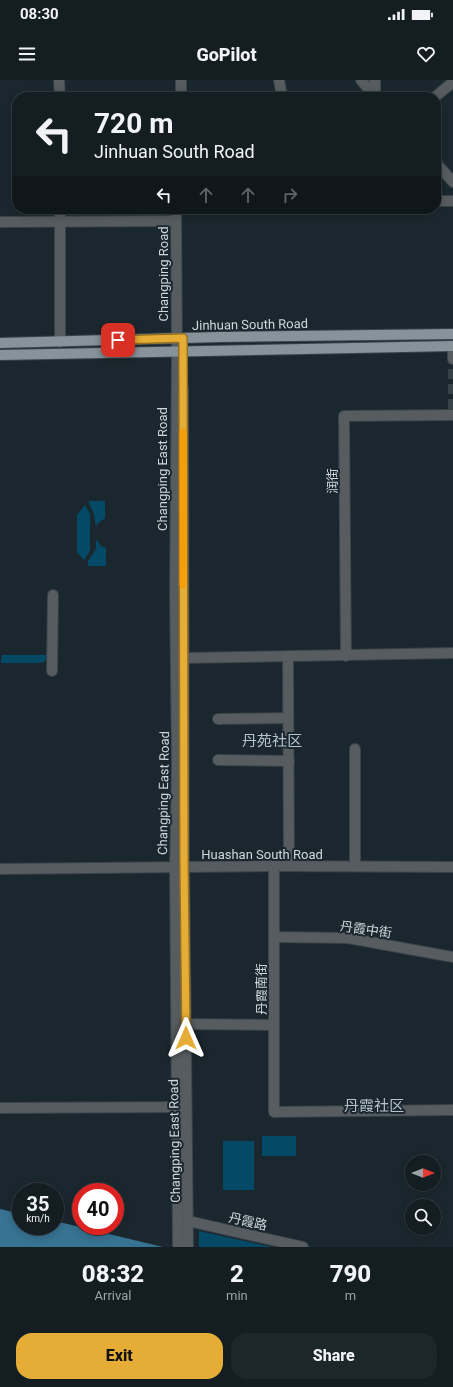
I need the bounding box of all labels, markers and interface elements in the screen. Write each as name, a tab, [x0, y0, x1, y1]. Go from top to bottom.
text: 08:30	[20, 5, 59, 23]
icon: menu	[16, 43, 38, 65]
icon: heart	[415, 43, 437, 65]
text: GoPilot	[196, 44, 257, 65]
text: 720 m	[94, 107, 173, 140]
icon: left	[28, 108, 80, 160]
text: Jinhuan South Road	[94, 141, 255, 162]
icon: left	[153, 184, 175, 206]
icon: ahead	[195, 184, 217, 206]
icon: ahead	[237, 184, 259, 206]
icon: right	[279, 184, 301, 206]
street label: Changping Road	[156, 226, 171, 322]
street label: Jinhuan South Road	[192, 316, 308, 333]
pin	[101, 323, 135, 357]
icon: arrive	[107, 329, 129, 351]
street label: Changping East Road	[155, 407, 170, 531]
street label: 润街	[325, 468, 340, 494]
street label: Changping East Road	[155, 731, 172, 855]
district label: 丹苑社区	[242, 732, 302, 750]
street label: Huashan South Road	[201, 847, 323, 862]
street label: 丹霞中街	[339, 918, 393, 941]
street label: 丹霞南街	[254, 963, 269, 1015]
position arrow	[165, 1017, 207, 1059]
street label: Changping East Road	[166, 1079, 183, 1203]
district label: 丹霞社区	[344, 1097, 404, 1115]
north arrow	[405, 1155, 441, 1191]
map controls	[405, 1155, 441, 1235]
speed limit sign: 40	[72, 1183, 124, 1235]
text: 35	[27, 1192, 49, 1216]
button: search	[405, 1199, 441, 1235]
street label: 丹霞路	[227, 1210, 269, 1233]
text: km/h	[26, 1213, 50, 1224]
text: 08:32	[82, 1260, 144, 1288]
text: 2	[230, 1260, 244, 1288]
text: 790	[330, 1260, 371, 1288]
text: Arrival	[95, 1288, 131, 1303]
text: min	[226, 1288, 248, 1303]
text: m	[345, 1288, 356, 1303]
button: Exit	[16, 1333, 223, 1379]
button: Share	[231, 1333, 437, 1379]

